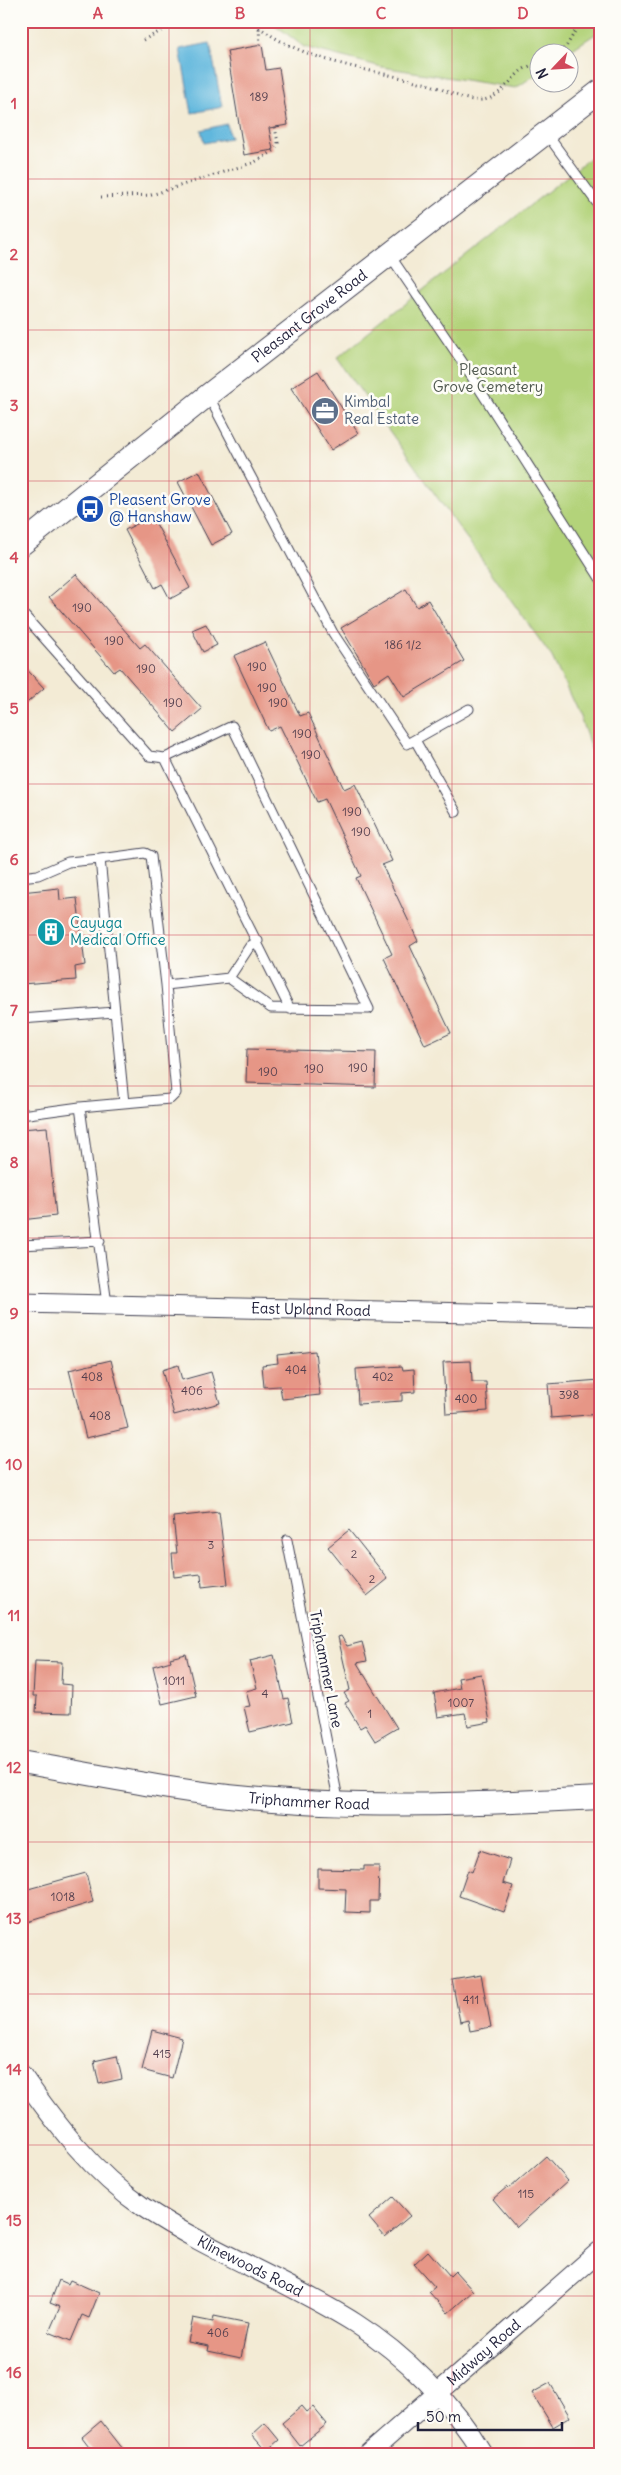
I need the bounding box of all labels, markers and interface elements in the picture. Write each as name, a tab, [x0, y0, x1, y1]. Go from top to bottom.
text: A	[93, 3, 103, 23]
text: B	[235, 3, 246, 23]
text: C	[376, 3, 387, 23]
text: D	[517, 3, 529, 23]
north arrow	[528, 42, 578, 92]
text: N	[532, 65, 552, 82]
house number: 189	[250, 89, 268, 104]
text: 1	[11, 93, 17, 113]
text: 2	[10, 244, 19, 264]
street label: Pleasant Grove Road	[247, 265, 371, 367]
park label: Pleasant Grove Cemetery	[433, 360, 543, 396]
place label: Kimbal Real Estate	[344, 392, 419, 428]
text: 3	[9, 395, 19, 415]
office icon: Kimbal Real Estate	[310, 396, 340, 426]
place label: Pleasent Grove @ Hanshaw	[109, 490, 211, 526]
bus stop icon: Pleasent Grove @ Hanshaw	[75, 494, 105, 524]
text: 4	[9, 547, 19, 567]
house number: 190	[72, 600, 92, 615]
house number: 190	[104, 633, 124, 648]
house number: 186 1/2	[384, 637, 422, 652]
house number: 190	[247, 659, 267, 674]
house number: 190	[136, 661, 156, 676]
house number: 190	[257, 680, 277, 695]
house number: 190	[163, 695, 183, 710]
house number: 190	[268, 695, 288, 710]
text: 5	[9, 698, 19, 718]
house number: 190	[292, 726, 312, 741]
house number: 190	[301, 747, 321, 762]
house number: 190	[342, 804, 362, 819]
house number: 190	[351, 824, 371, 839]
text: 6	[9, 849, 19, 869]
place label: Cayuga Medical Office	[70, 913, 166, 949]
building icon: Cayuga Medical Office	[36, 917, 66, 947]
text: 7	[10, 1000, 18, 1020]
house number: 190	[348, 1060, 368, 1075]
house number: 190	[304, 1061, 324, 1076]
house number: 190	[258, 1064, 278, 1079]
text: 8	[9, 1152, 19, 1172]
street label: East Upland Road	[251, 1298, 371, 1320]
text: 9	[9, 1303, 19, 1323]
house number: 404	[285, 1362, 307, 1377]
house number: 408	[81, 1369, 103, 1384]
house number: 402	[372, 1369, 394, 1384]
house number: 406	[181, 1383, 203, 1398]
house number: 398	[559, 1387, 579, 1402]
house number: 400	[455, 1391, 477, 1406]
house number: 408	[89, 1408, 111, 1423]
text: 10	[6, 1454, 22, 1474]
house number: 3	[208, 1537, 215, 1552]
house number: 2	[351, 1546, 358, 1561]
house number: 2	[369, 1571, 376, 1586]
text: 11	[8, 1605, 20, 1625]
street label: Triphammer Lane	[306, 1608, 347, 1729]
house number: 1011	[163, 1673, 185, 1688]
house number: 4	[262, 1686, 269, 1701]
house number: 1007	[448, 1695, 474, 1710]
house number: 1	[368, 1706, 372, 1721]
text: 12	[6, 1757, 22, 1777]
street label: Triphammer Road	[248, 1788, 370, 1813]
house number: 1018	[51, 1889, 75, 1904]
text: 13	[6, 1908, 22, 1928]
house number: 411	[463, 1992, 479, 2007]
house number: 415	[153, 2046, 171, 2061]
text: 14	[6, 2059, 22, 2079]
house number: 115	[518, 2186, 534, 2201]
text: 15	[6, 2210, 22, 2230]
street label: Klinewoods Road	[194, 2231, 307, 2301]
street label: Midway Road	[443, 2315, 525, 2390]
house number: 406	[207, 2325, 229, 2340]
text: 16	[6, 2362, 22, 2382]
scale bar	[418, 2400, 562, 2432]
text: 50 m	[426, 2407, 461, 2426]

